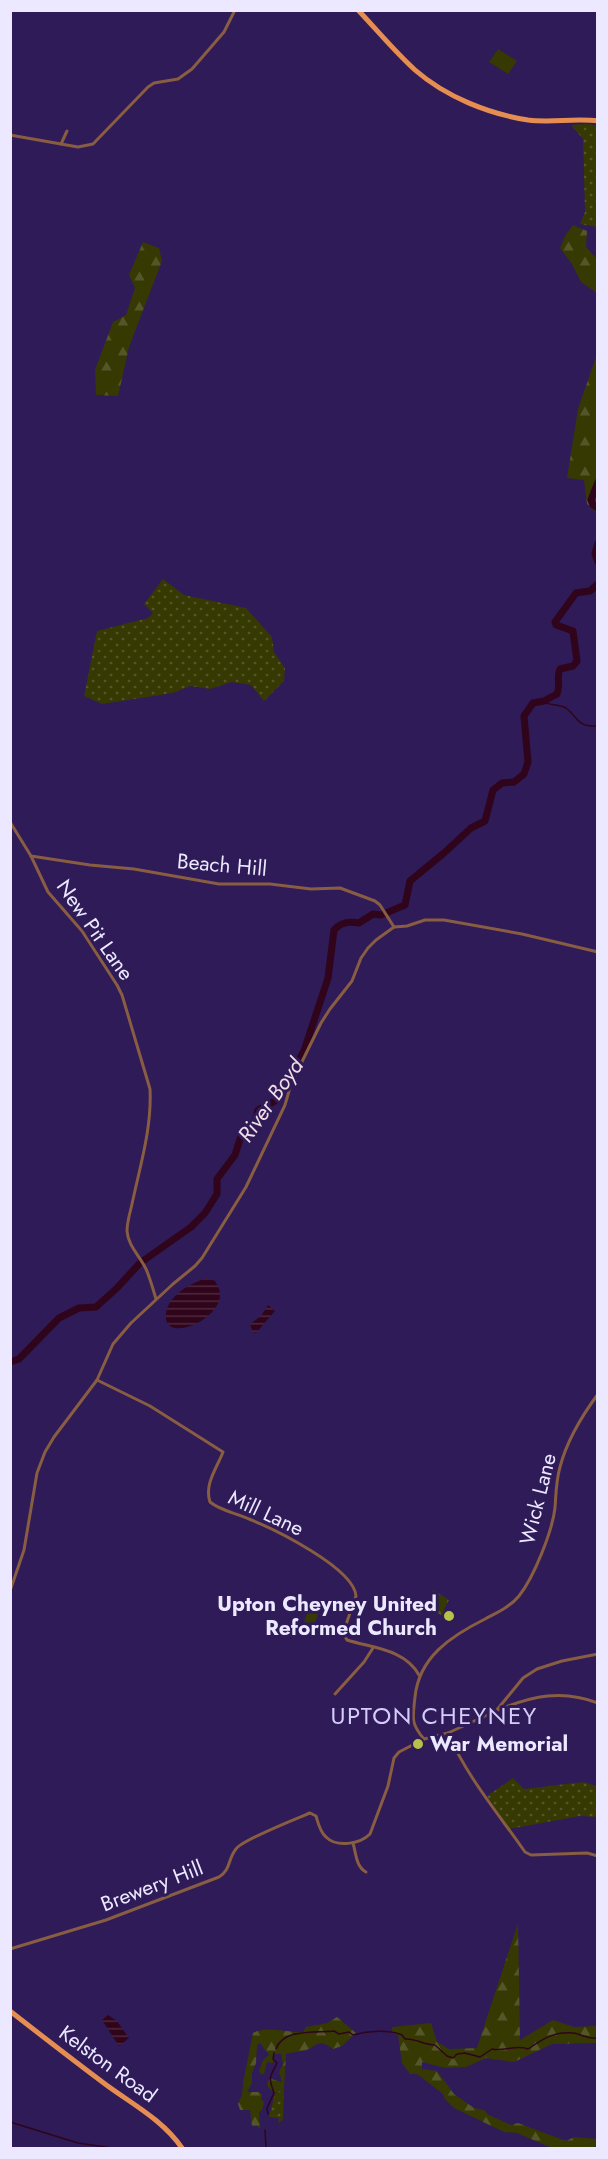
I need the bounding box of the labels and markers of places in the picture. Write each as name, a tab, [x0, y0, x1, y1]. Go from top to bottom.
place label: Upton Cheyney United Reformed Church	[217, 1589, 437, 1643]
marker: Upton Cheyney United Reformed Church	[442, 1609, 456, 1623]
place label: War Memorial	[430, 1729, 568, 1759]
marker: War Memorial	[411, 1737, 425, 1751]

